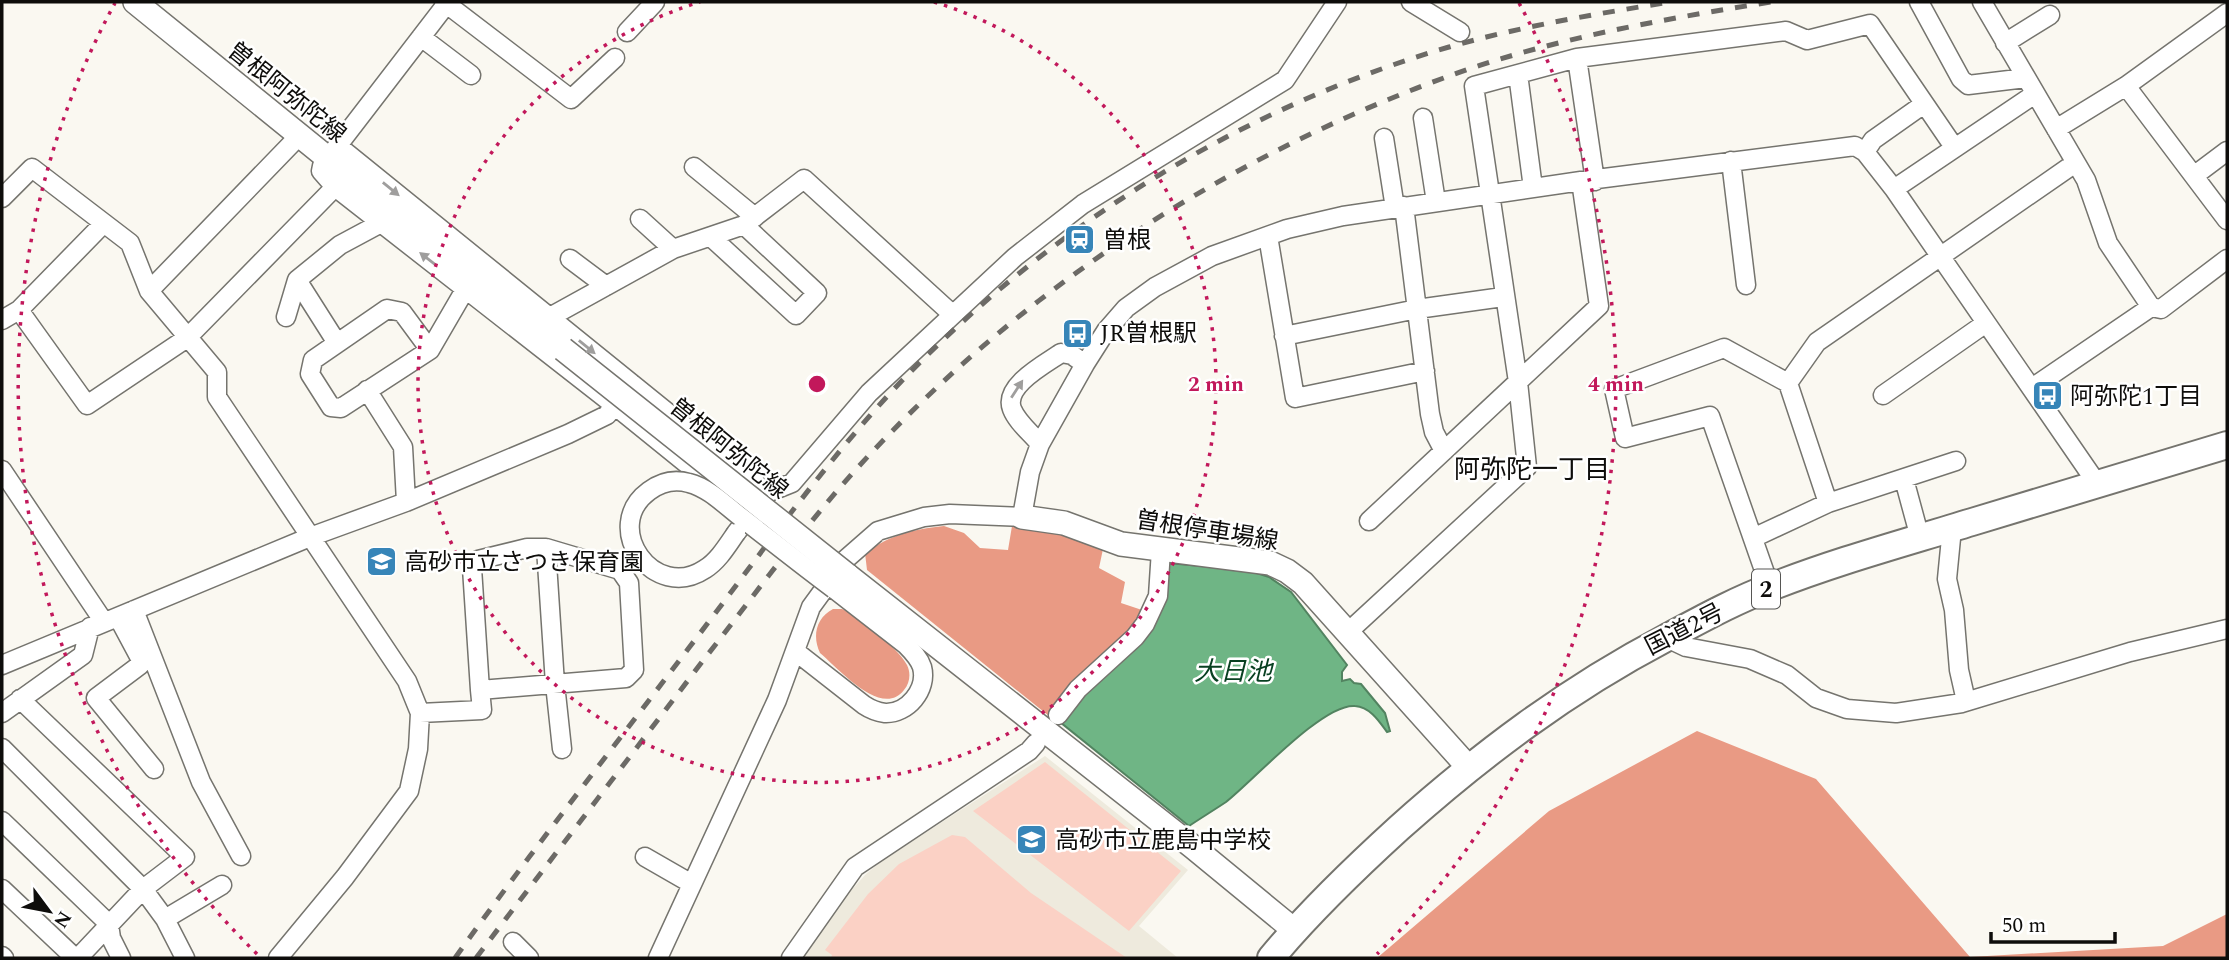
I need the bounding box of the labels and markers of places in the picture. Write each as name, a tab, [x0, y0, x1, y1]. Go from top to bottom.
station icon: 曽根	[1063, 223, 1097, 257]
place label: 曽根	[1103, 223, 1151, 259]
bus stop icon: JR曽根駅	[1060, 316, 1094, 350]
place label: JR曽根駅	[1100, 316, 1197, 352]
centre of rings	[805, 372, 829, 396]
bus stop icon: 阿弥陀1丁目	[2030, 379, 2064, 413]
place label: 阿弥陀1丁目	[2070, 379, 2202, 415]
school or university icon: 高砂市立さつき保育園	[364, 545, 398, 579]
place label: 高砂市立さつき保育園	[404, 545, 644, 581]
school or university icon: 高砂市立鹿島中学校	[1015, 823, 1049, 857]
place label: 高砂市立鹿島中学校	[1055, 823, 1271, 859]

